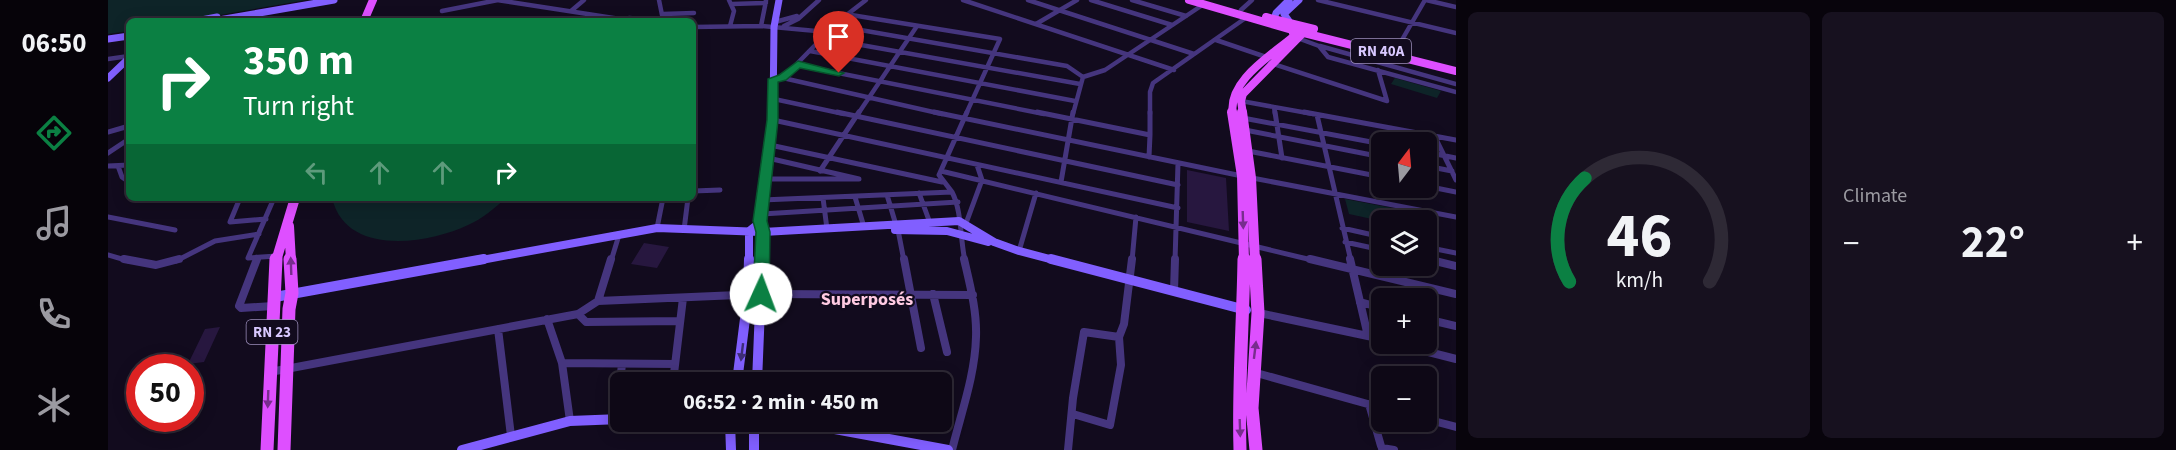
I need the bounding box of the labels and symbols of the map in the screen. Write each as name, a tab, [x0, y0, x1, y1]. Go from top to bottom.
pin	[813, 11, 864, 73]
road number: RN 40A	[1351, 39, 1411, 63]
north arrow	[1371, 132, 1437, 198]
one-way arrow	[1238, 210, 1248, 229]
one-way arrow	[286, 256, 295, 275]
position arrow	[729, 262, 793, 326]
district label: Superposés	[821, 287, 913, 312]
road number: RN 23	[246, 320, 298, 344]
one-way arrow	[1250, 340, 1260, 359]
one-way arrow	[737, 343, 747, 362]
speed limit sign: 50	[126, 354, 204, 432]
one-way arrow	[263, 390, 273, 409]
one-way arrow	[1235, 418, 1244, 437]

